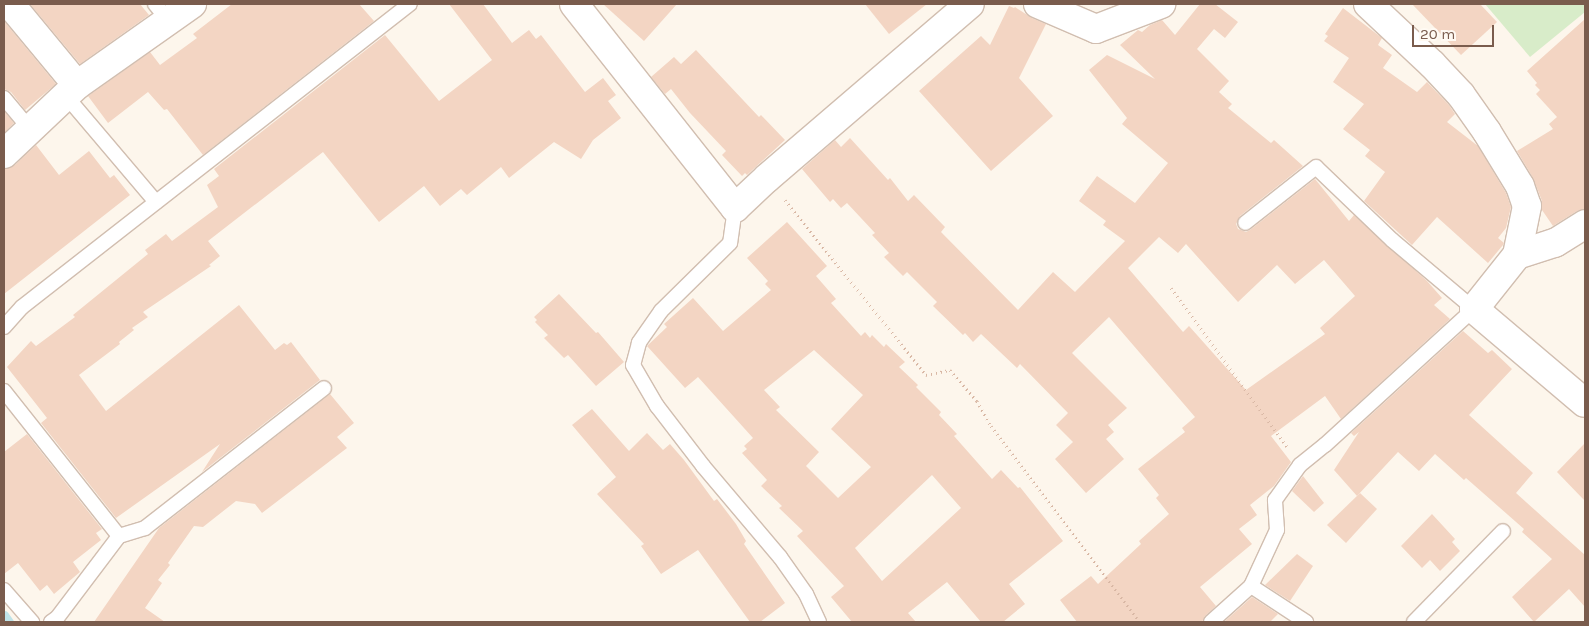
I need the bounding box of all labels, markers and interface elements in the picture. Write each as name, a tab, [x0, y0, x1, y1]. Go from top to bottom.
scale bar	[1414, 15, 1496, 47]
text: 20 m	[1420, 25, 1455, 43]

